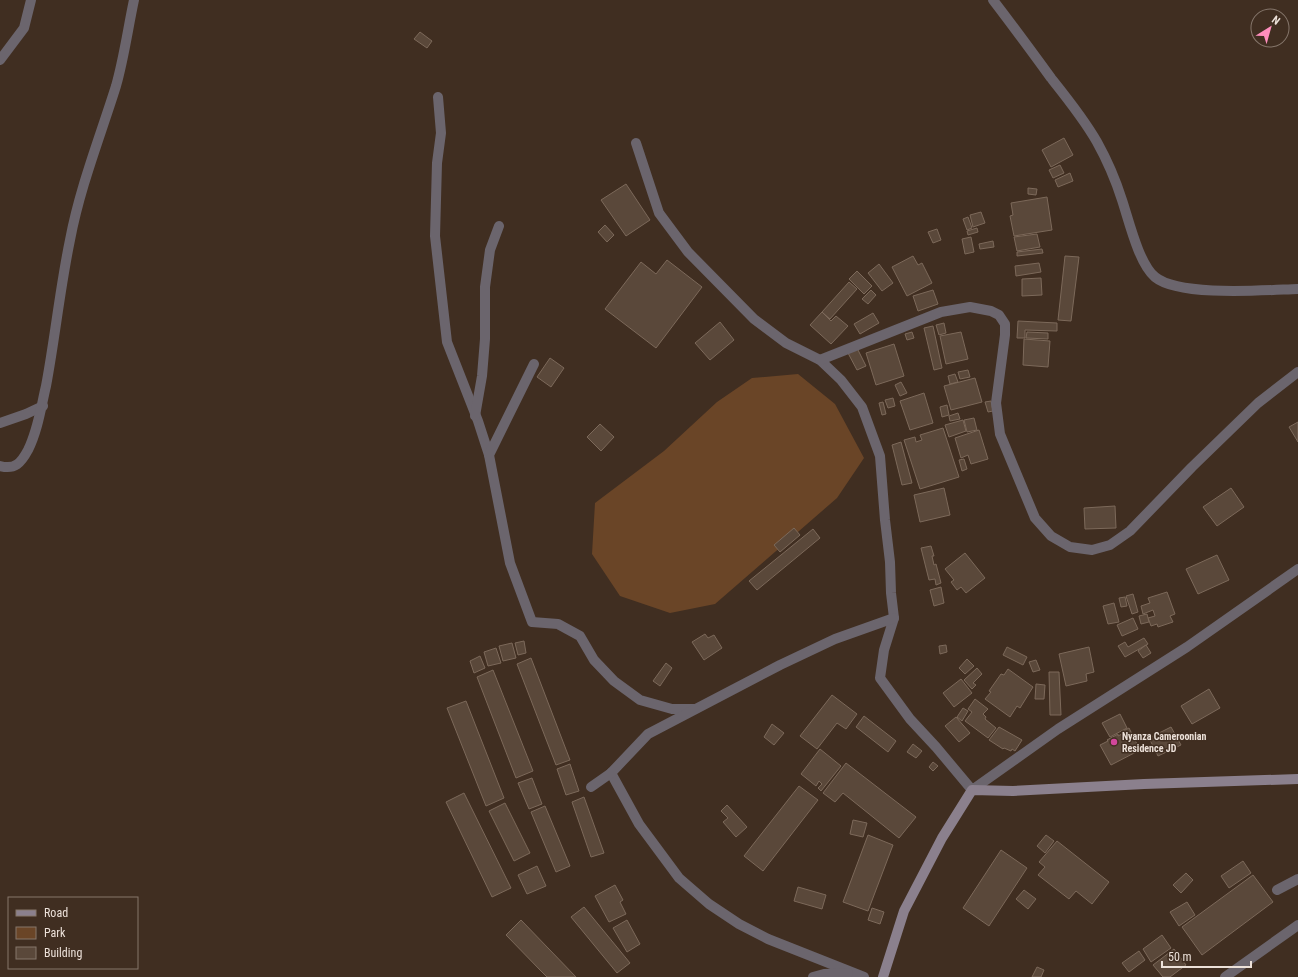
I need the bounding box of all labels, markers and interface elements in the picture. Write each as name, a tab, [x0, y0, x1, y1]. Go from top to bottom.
north arrow	[1250, 8, 1290, 48]
text: N	[1269, 13, 1283, 28]
place label: Nyanza Cameroonian Residence JD	[1122, 731, 1207, 754]
marker: Nyanza Cameroonian Residence JD	[1109, 737, 1119, 747]
legend	[8, 897, 138, 969]
text: Road	[44, 906, 68, 920]
text: Park	[44, 926, 66, 940]
scale bar	[1162, 943, 1251, 969]
text: Building	[44, 946, 82, 960]
text: 50 m	[1168, 950, 1192, 964]

